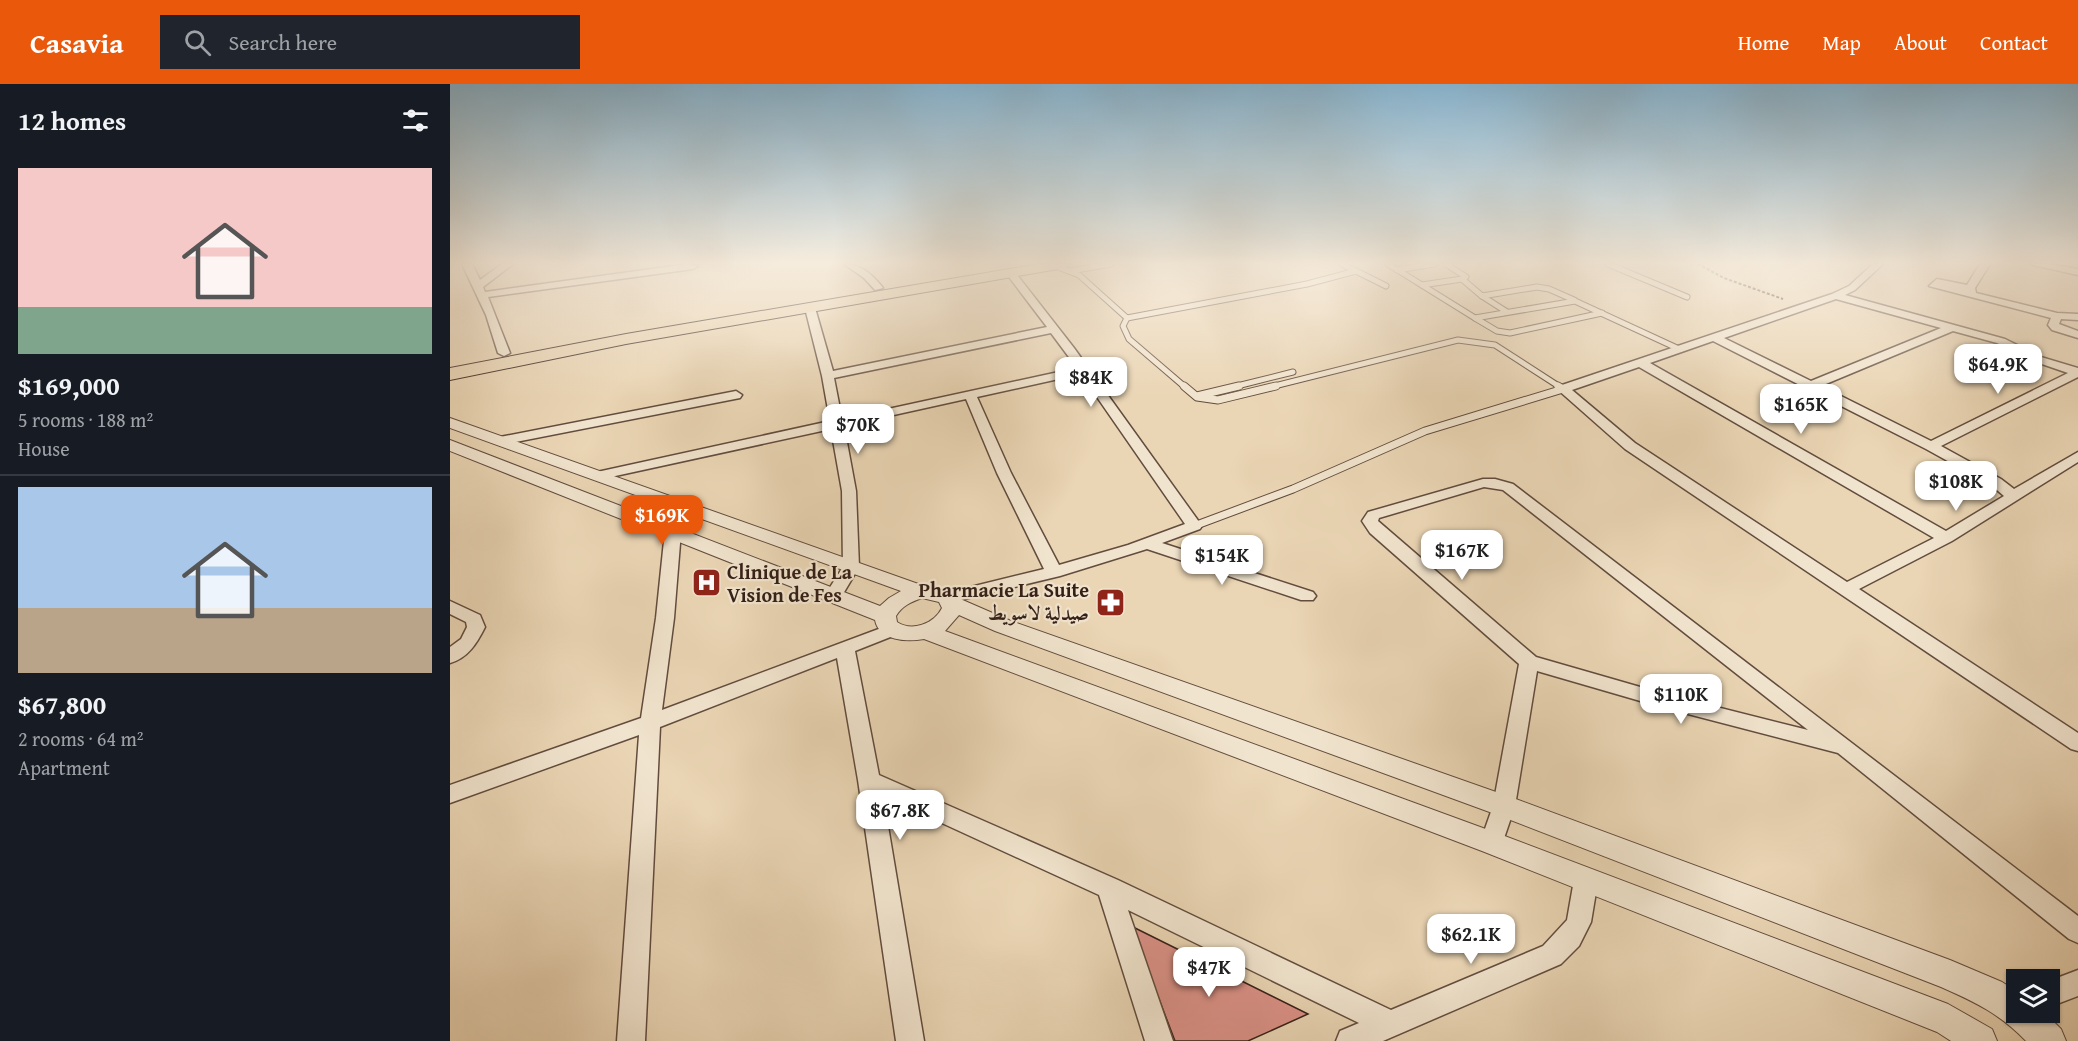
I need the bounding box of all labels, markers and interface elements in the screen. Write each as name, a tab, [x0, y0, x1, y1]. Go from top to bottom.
search box	[160, 15, 580, 69]
text: Casavia	[30, 22, 124, 63]
icon: search	[181, 26, 214, 59]
text: Search here	[229, 26, 337, 58]
text: Home	[1738, 27, 1789, 58]
text: Map	[1822, 27, 1861, 58]
text: About	[1894, 27, 1947, 58]
text: Contact	[1980, 27, 2048, 58]
text: 12 homes	[18, 101, 126, 140]
icon: filters	[399, 104, 432, 137]
icon: home	[171, 207, 279, 315]
pin: $64.9K	[1949, 344, 2047, 395]
text: $64.9K	[1968, 349, 2028, 378]
pin: $84K	[1055, 357, 1127, 408]
text: $84K	[1069, 362, 1113, 391]
text: $169,000	[18, 366, 120, 405]
pin: $165K	[1759, 384, 1843, 435]
text: $165K	[1774, 389, 1828, 418]
pin: $70K	[822, 404, 894, 455]
text: 5 rooms · 188 m²	[18, 405, 153, 434]
text: $70K	[836, 409, 880, 438]
text: House	[18, 434, 70, 463]
pin: $108K	[1914, 461, 1998, 512]
text: $108K	[1929, 466, 1983, 495]
pin: $169K	[620, 495, 704, 546]
text: $169K	[635, 500, 689, 529]
icon: home	[171, 526, 279, 634]
pin: $167K	[1420, 530, 1504, 581]
pin: $154K	[1180, 535, 1264, 586]
text: $167K	[1435, 535, 1489, 564]
text: $154K	[1195, 540, 1249, 569]
place label: Clinique de La Vision de Fes	[727, 557, 853, 609]
hospital icon: Clinique de La Vision de Fes	[690, 567, 722, 599]
place label: Pharmacie La Suite صيدلية لاسويط	[918, 575, 1089, 627]
pharmacy icon: Pharmacie La Suite صيدلية لاسويط	[1094, 586, 1126, 618]
pin: $110K	[1639, 674, 1723, 725]
text: $110K	[1654, 679, 1708, 708]
text: $67,800	[18, 685, 106, 724]
text: 2 rooms · 64 m²	[18, 724, 144, 753]
text: Apartment	[18, 753, 110, 782]
pin: $67.8K	[851, 790, 949, 841]
text: $67.8K	[870, 795, 930, 824]
pin: $62.1K	[1422, 914, 1520, 965]
text: $62.1K	[1441, 919, 1501, 948]
pin: $47K	[1173, 947, 1245, 998]
text: $47K	[1187, 952, 1231, 981]
map controls	[2006, 969, 2060, 1023]
button: layers	[2006, 969, 2060, 1023]

